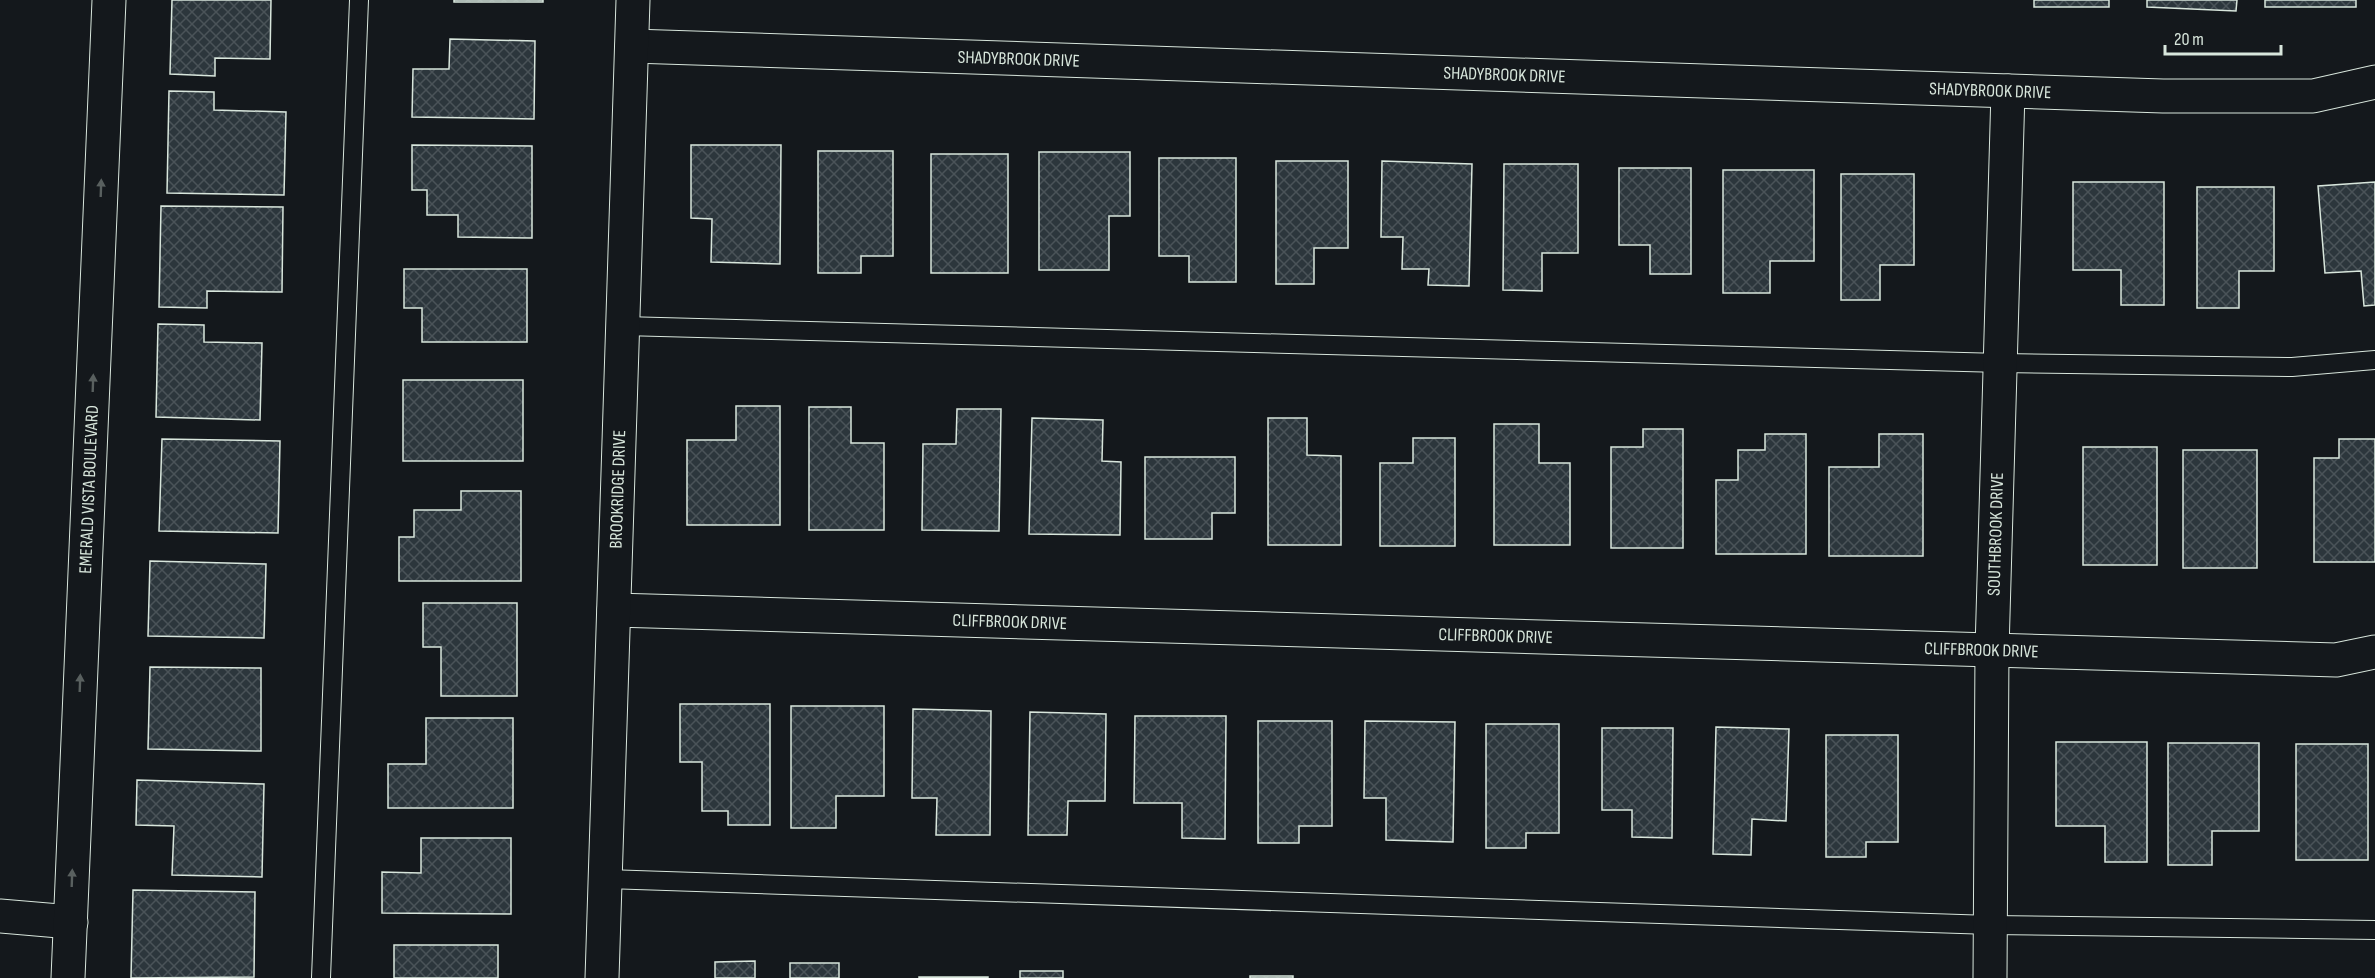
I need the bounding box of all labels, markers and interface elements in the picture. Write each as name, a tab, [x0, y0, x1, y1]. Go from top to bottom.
scale bar	[2165, 18, 2280, 56]
text: 20 m	[2174, 29, 2204, 50]
street label: SHADYBROOK DRIVE	[957, 46, 1080, 71]
street label: SHADYBROOK DRIVE	[1443, 62, 1566, 87]
street label: SHADYBROOK DRIVE	[1929, 78, 2052, 103]
one-way arrow	[96, 179, 105, 198]
one-way arrow	[88, 373, 97, 392]
street label: EMERALD VISTA BOULEVARD	[74, 405, 103, 574]
street label: BROOKRIDGE DRIVE	[605, 430, 630, 549]
street label: SOUTHBROOK DRIVE	[1983, 472, 2008, 596]
street label: CLIFFBROOK DRIVE	[952, 609, 1067, 634]
street label: CLIFFBROOK DRIVE	[1438, 623, 1553, 648]
street label: CLIFFBROOK DRIVE	[1924, 638, 2039, 662]
one-way arrow	[76, 673, 85, 692]
one-way arrow	[68, 868, 77, 887]

